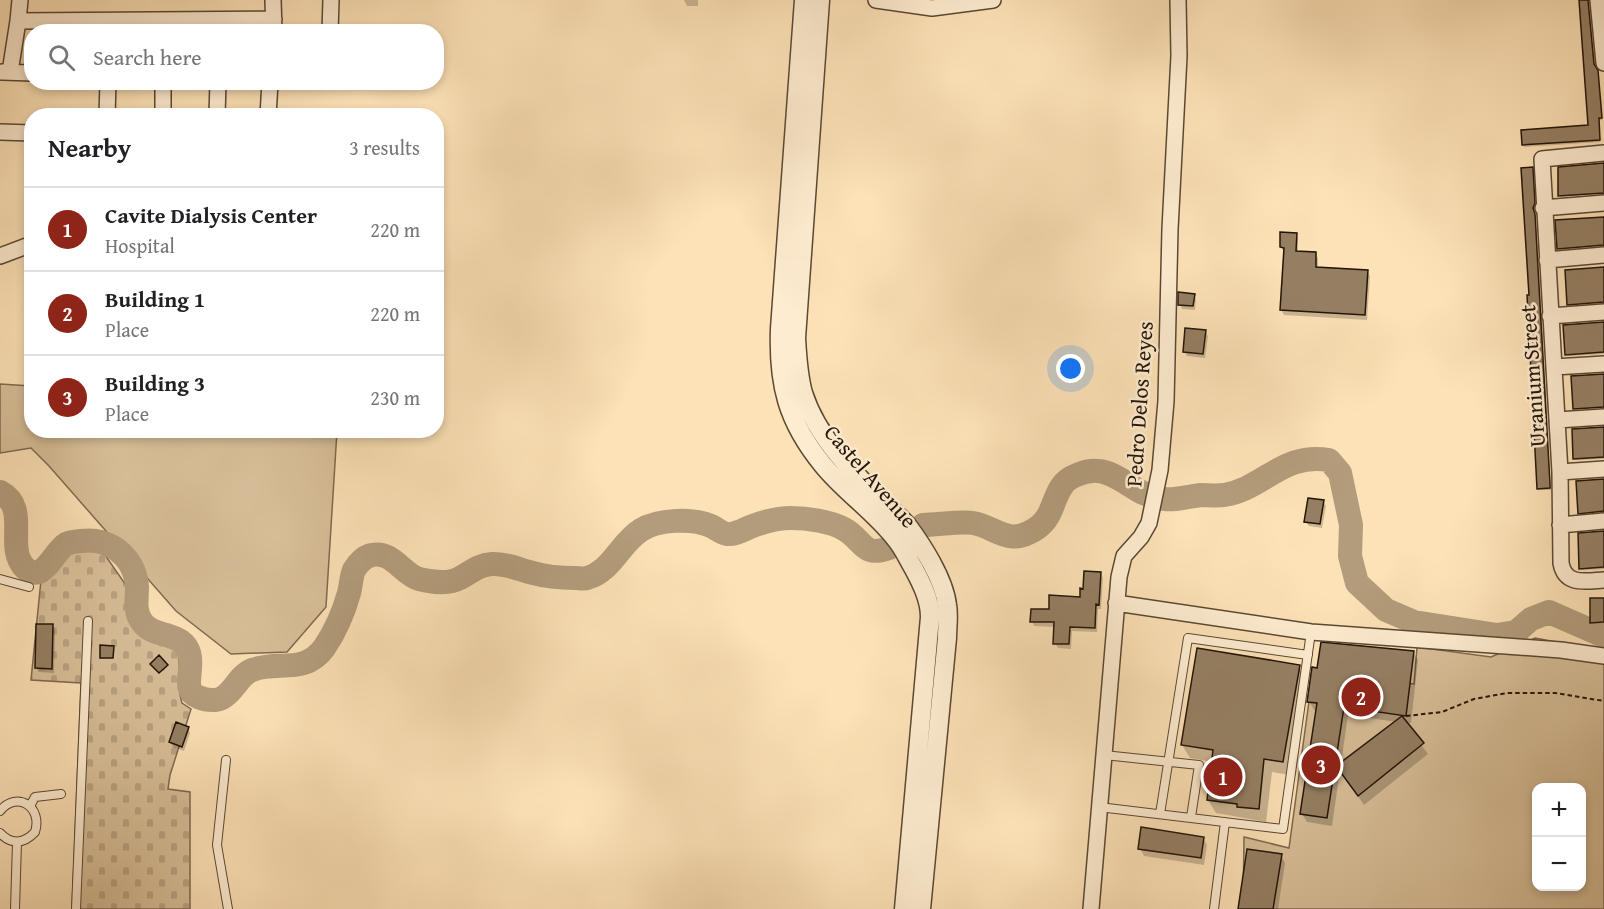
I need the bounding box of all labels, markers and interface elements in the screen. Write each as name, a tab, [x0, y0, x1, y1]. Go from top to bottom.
search box	[24, 24, 444, 90]
icon: search	[45, 41, 78, 74]
text: Search here	[93, 41, 202, 73]
text: Nearby	[48, 128, 131, 167]
text: 3 results	[349, 133, 420, 162]
text: Cavite Dialysis Center	[105, 199, 317, 231]
text: 1	[62, 215, 73, 244]
text: 220 m	[370, 215, 420, 244]
text: Hospital	[105, 231, 175, 260]
text: Building 1	[105, 283, 205, 315]
text: 2	[62, 299, 73, 328]
text: 220 m	[370, 299, 420, 328]
street label: Uranium Street	[1511, 304, 1553, 448]
text: Place	[105, 315, 149, 344]
street label: Pedro Delos Reyes	[1117, 320, 1161, 488]
your location	[1056, 354, 1085, 383]
text: Building 3	[105, 367, 205, 399]
text: 3	[62, 383, 73, 412]
text: 230 m	[370, 383, 420, 412]
text: Place	[105, 399, 149, 428]
street label: Castel Avenue	[817, 417, 925, 535]
pin: 2	[1342, 674, 1380, 720]
pin: 3	[1302, 742, 1340, 788]
pin: 1	[1204, 754, 1242, 800]
map controls	[1532, 783, 1586, 891]
button: +	[1532, 783, 1586, 837]
button: −	[1532, 837, 1586, 891]

